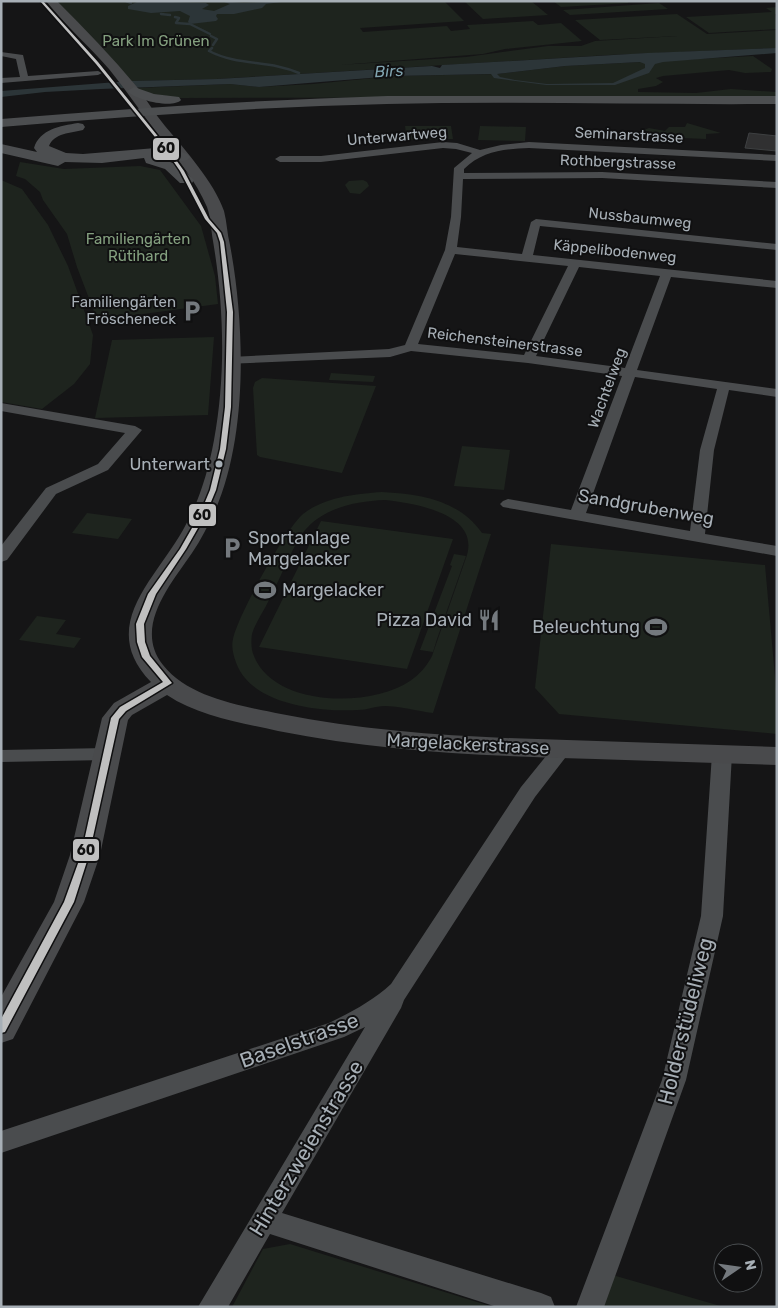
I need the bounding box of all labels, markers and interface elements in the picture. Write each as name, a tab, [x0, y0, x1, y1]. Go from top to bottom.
park label: Park Im Grünen	[102, 32, 210, 50]
water label: Birs	[374, 61, 404, 81]
street label: Unterwartweg	[346, 123, 448, 149]
street label: Seminarstrasse	[574, 123, 684, 147]
line badge: 60	[152, 137, 180, 161]
text: 60	[157, 140, 175, 157]
street label: Rothbergstrasse	[560, 151, 676, 173]
street label: Nussbaumweg	[588, 204, 692, 232]
park label: Familiengärten Rütihard	[86, 230, 190, 265]
street label: Käppelibodenweg	[553, 236, 677, 266]
place label: Familiengärten Fröscheneck	[71, 293, 176, 328]
parking icon: Familiengärten Fröscheneck	[179, 298, 205, 324]
street label: Reichensteinerstrasse	[426, 324, 584, 360]
street label: Wachtelweg	[584, 345, 630, 431]
place label: Unterwart	[129, 454, 210, 474]
marker: Unterwart	[214, 459, 224, 469]
street label: Sandgrubenweg	[576, 484, 716, 530]
line badge: 60	[188, 503, 217, 527]
text: 60	[193, 507, 211, 524]
place label: Sportanlage Margelacker	[248, 527, 350, 570]
parking icon: Sportanlage Margelacker	[219, 535, 245, 561]
sports icon: Margelacker	[252, 577, 278, 603]
place label: Margelacker	[282, 579, 384, 601]
restaurant icon: Pizza David	[476, 607, 502, 633]
place label: Pizza David	[376, 609, 472, 631]
sports icon: Beleuchtung	[643, 614, 669, 640]
place label: Beleuchtung	[532, 616, 640, 638]
street label: Margelackerstrasse	[386, 729, 550, 759]
line badge: 60	[72, 838, 100, 862]
text: 60	[77, 842, 95, 859]
street label: Holderstüdeliweg	[652, 935, 718, 1107]
street label: Baselstrasse	[236, 1007, 362, 1073]
street label: Hinterzweienstrasse	[244, 1056, 368, 1240]
north arrow	[713, 1243, 763, 1293]
text: N	[741, 1258, 760, 1272]

